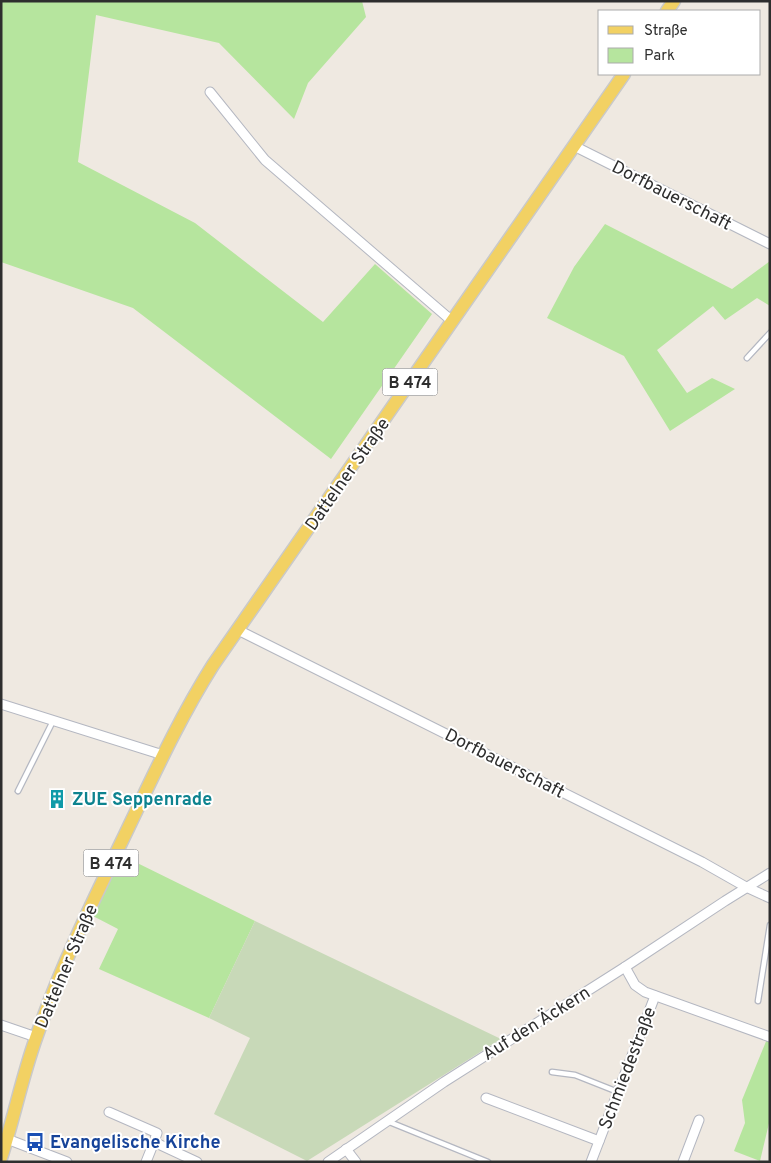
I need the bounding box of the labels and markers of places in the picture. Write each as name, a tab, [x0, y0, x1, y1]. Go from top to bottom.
building icon: ZUE Seppenrade	[46, 788, 68, 810]
place label: ZUE Seppenrade	[72, 789, 212, 812]
bus stop icon: Evangelische Kirche	[24, 1131, 46, 1153]
place label: Evangelische Kirche	[50, 1132, 220, 1155]

